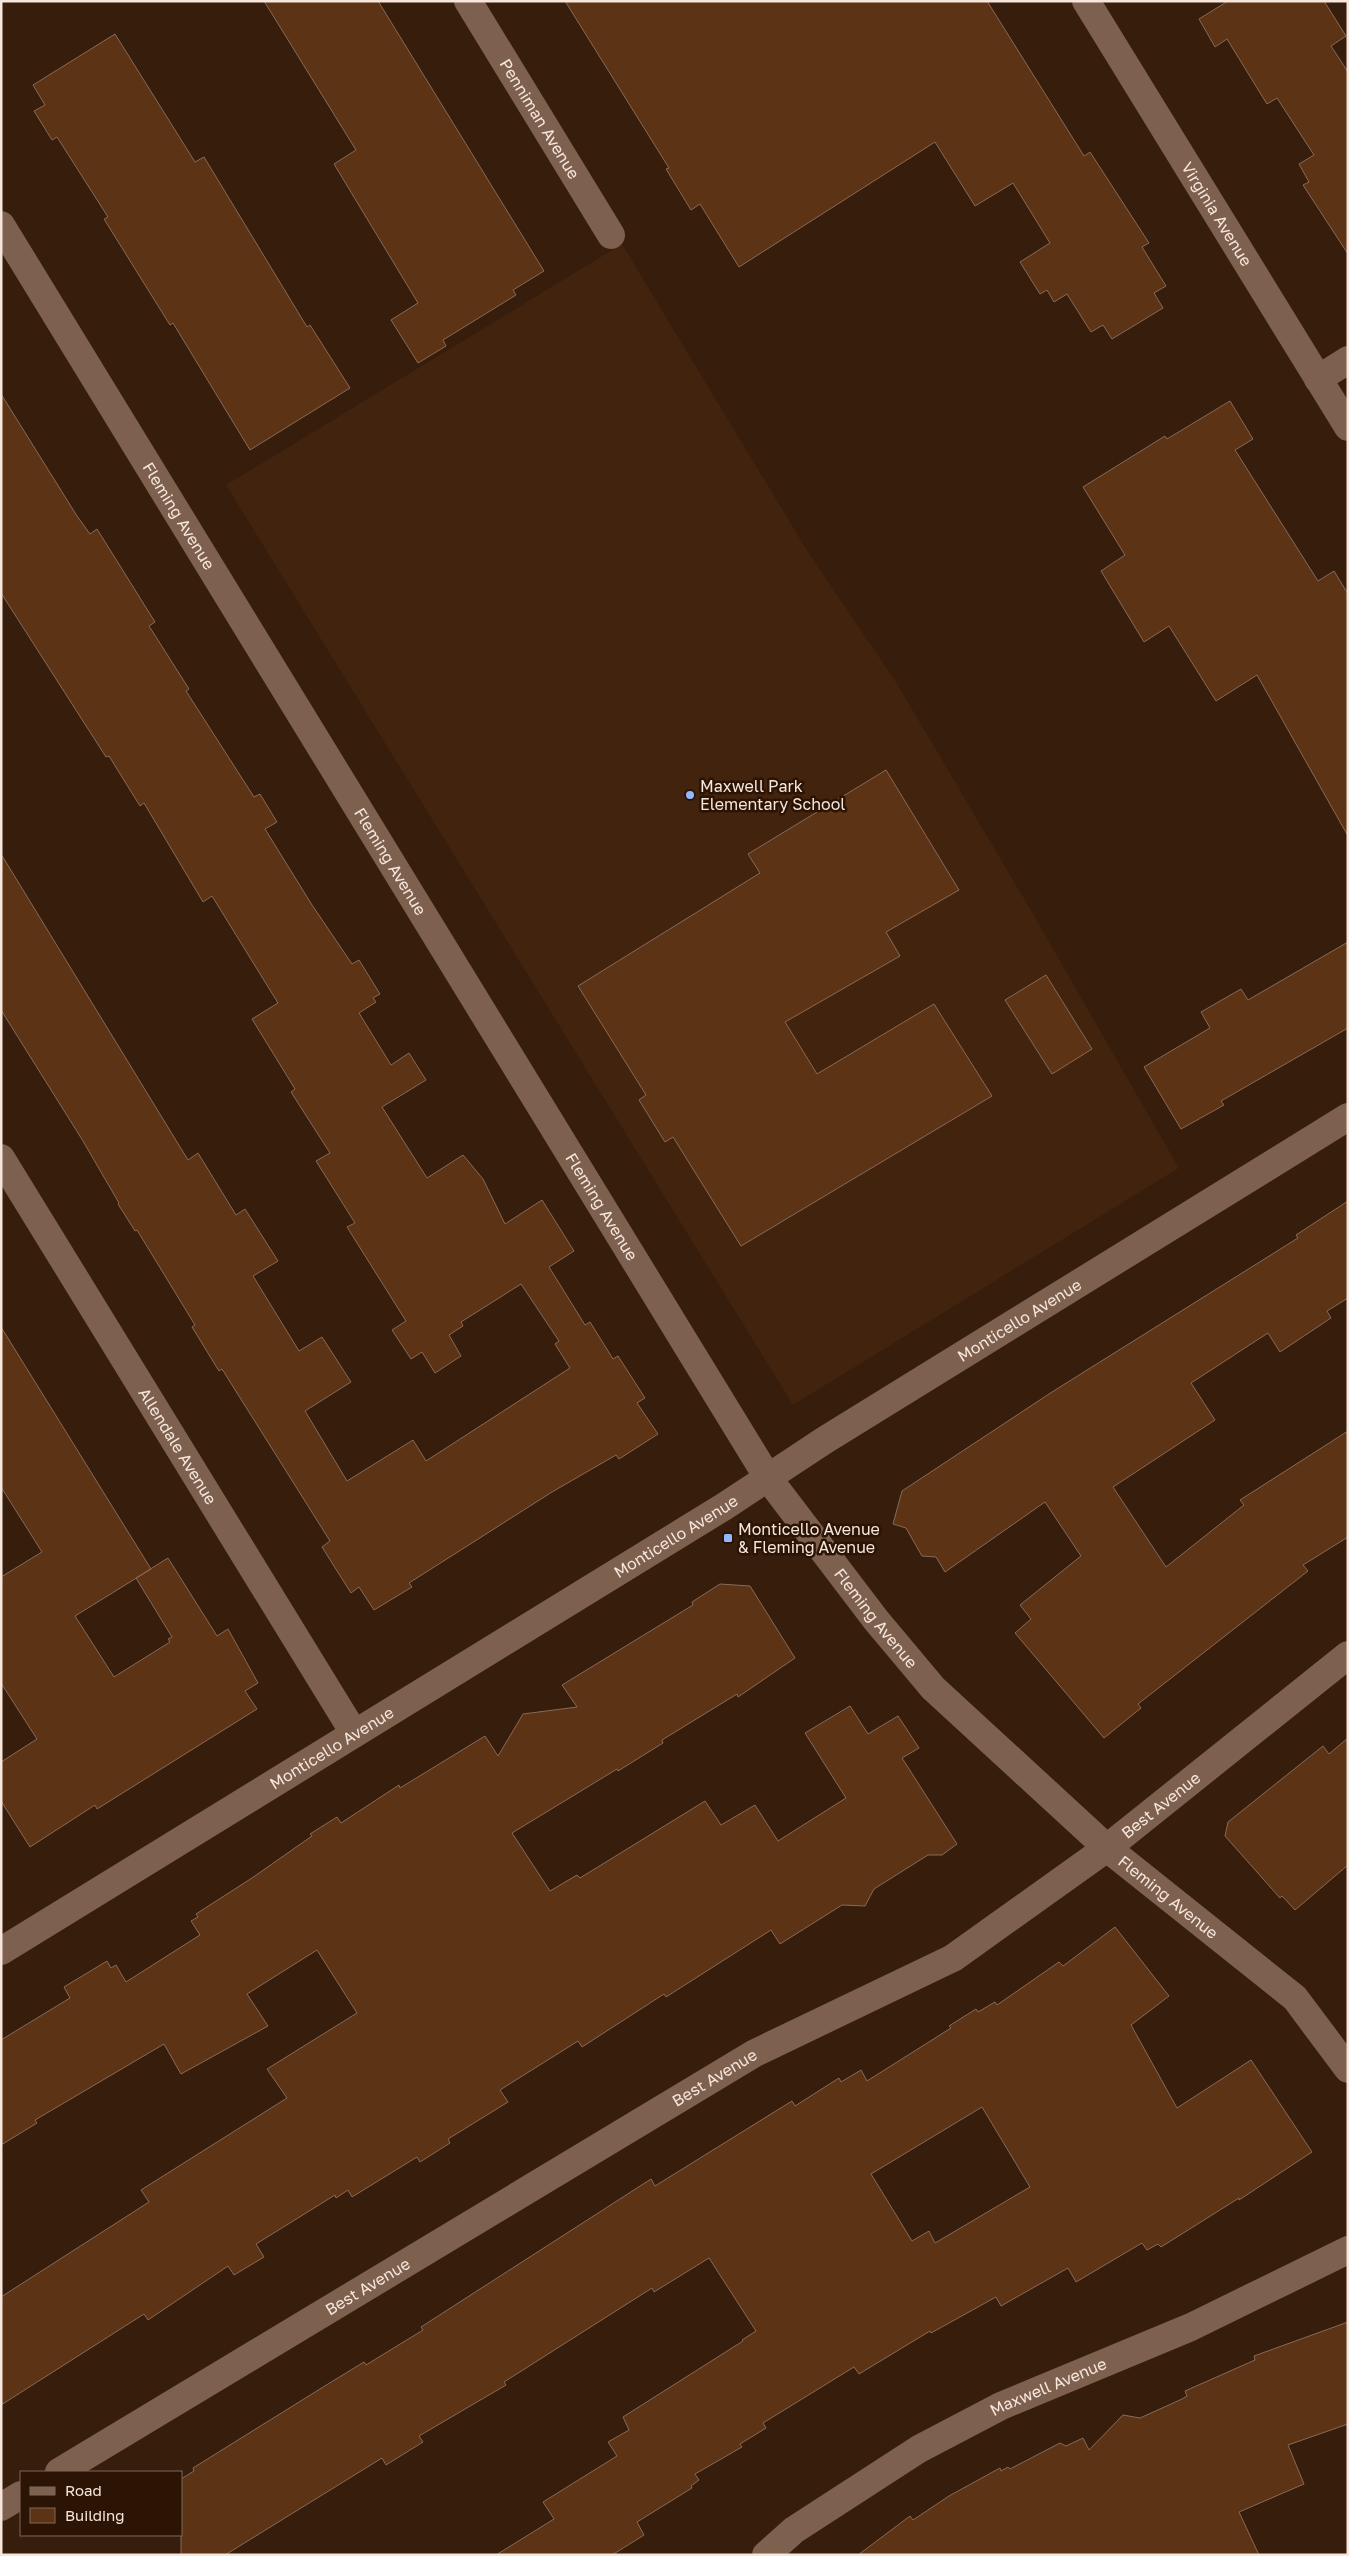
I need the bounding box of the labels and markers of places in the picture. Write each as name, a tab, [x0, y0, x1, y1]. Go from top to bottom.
place label: Maxwell Park Elementary School	[700, 776, 845, 814]
marker: Maxwell Park Elementary School	[684, 789, 696, 801]
place label: Monticello Avenue & Fleming Avenue	[738, 1519, 880, 1557]
marker: Monticello Avenue & Fleming Avenue	[722, 1532, 734, 1544]

